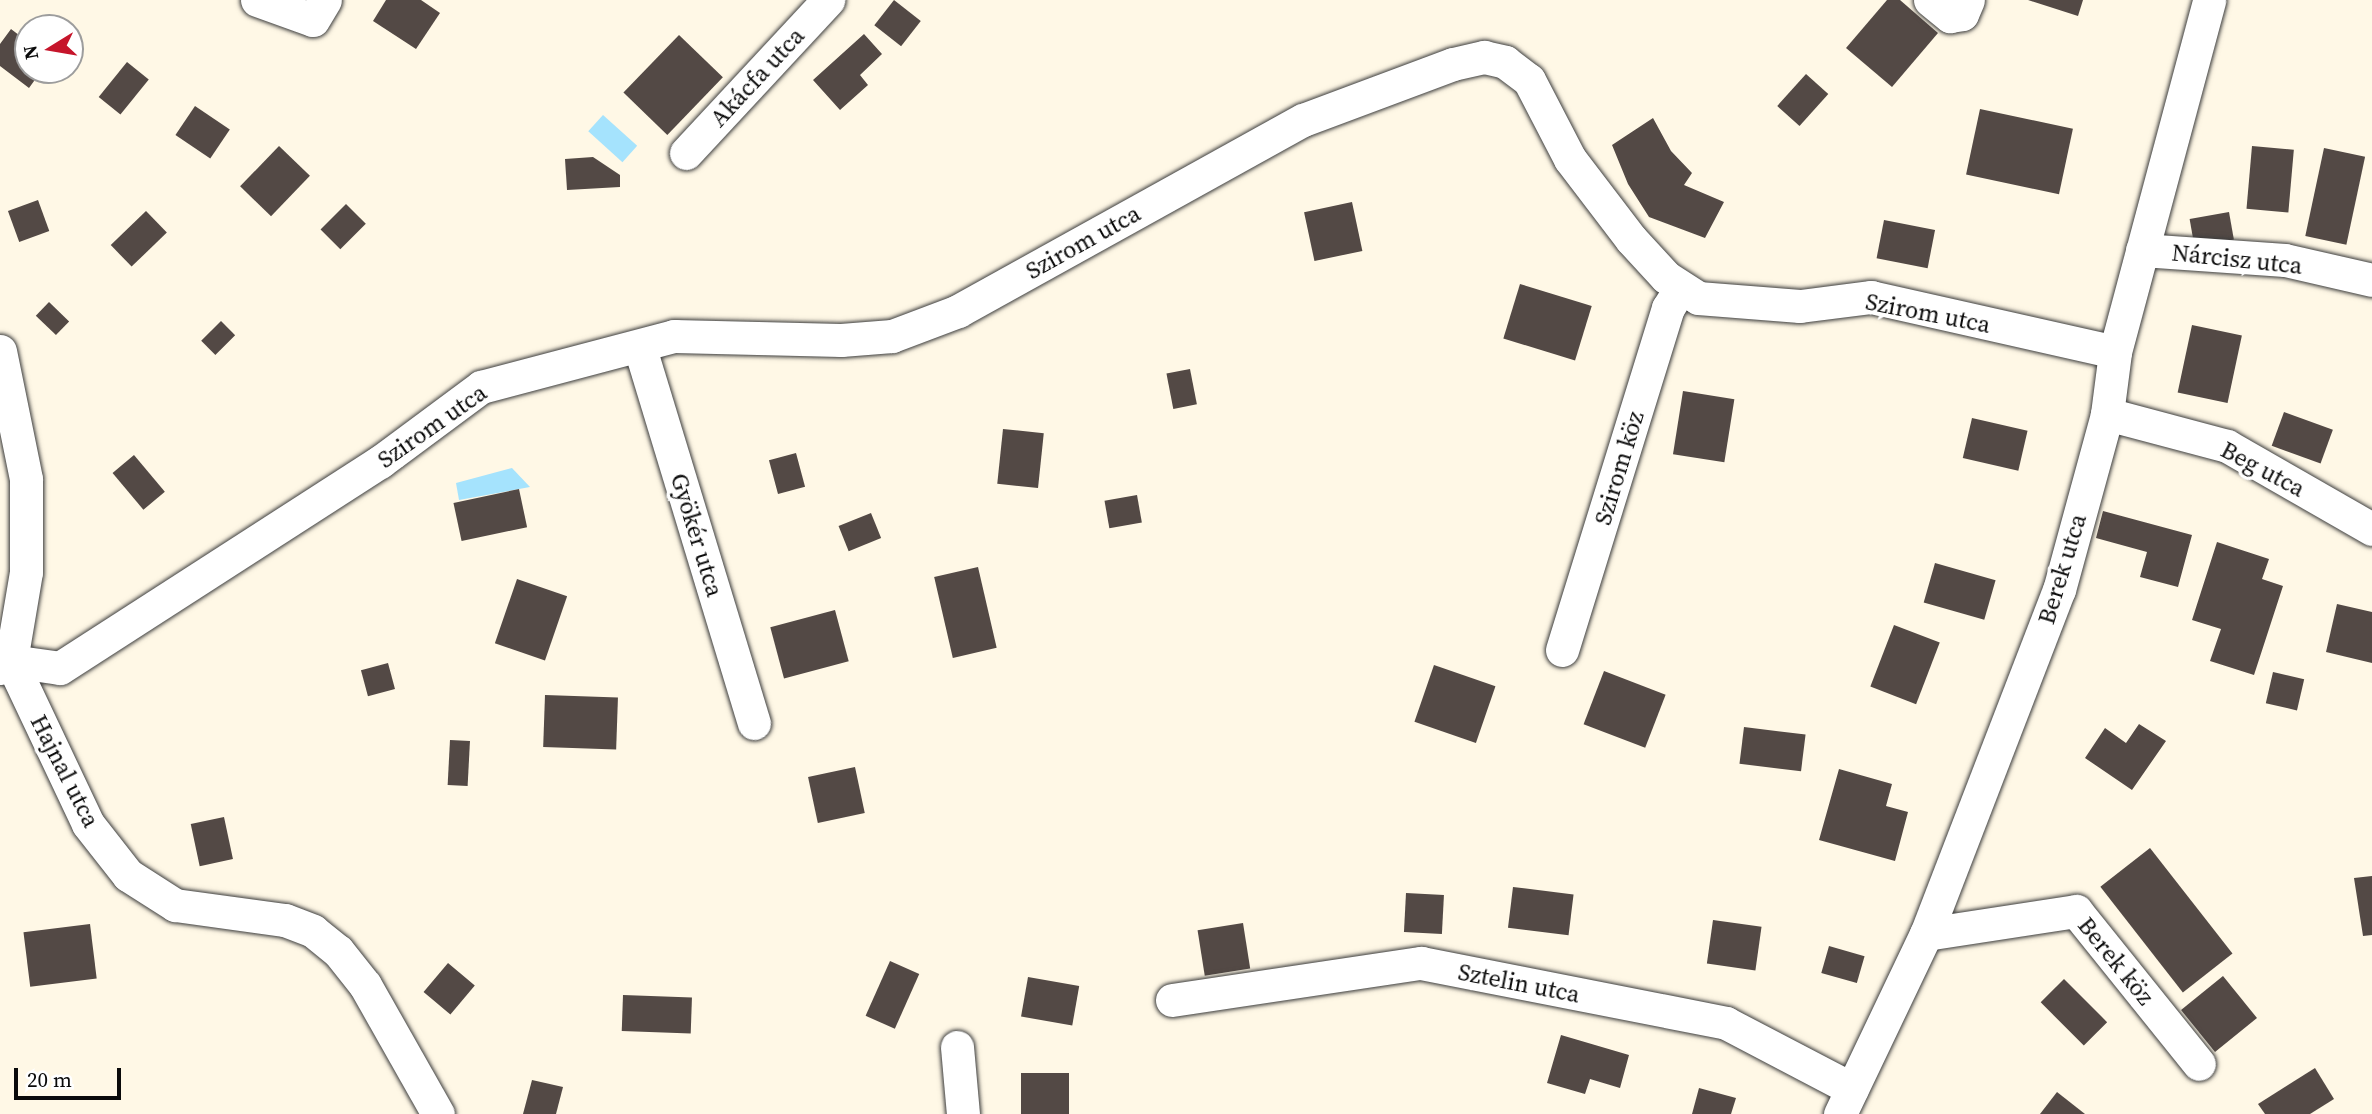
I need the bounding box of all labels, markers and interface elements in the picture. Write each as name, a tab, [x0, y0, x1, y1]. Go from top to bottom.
north arrow	[14, 14, 84, 84]
street label: Akácfa utca	[704, 21, 810, 133]
text: N	[16, 43, 44, 62]
street label: Szirom utca	[1021, 199, 1145, 285]
street label: Nárcisz utca	[2170, 238, 2304, 280]
street label: Szirom utca	[1863, 287, 1993, 339]
street label: Szirom utca	[372, 378, 492, 474]
street label: Szirom köz	[1588, 408, 1650, 528]
street label: Beg utca	[2216, 435, 2310, 503]
street label: Gyökér utca	[665, 470, 729, 600]
street label: Berek utca	[2032, 510, 2092, 628]
street label: Hajnal utca	[24, 710, 106, 832]
street label: Berek köz	[2072, 911, 2160, 1011]
street label: Sztelin utca	[1456, 957, 1582, 1009]
scale bar	[18, 1054, 124, 1098]
text: 20 m	[27, 1065, 72, 1094]

